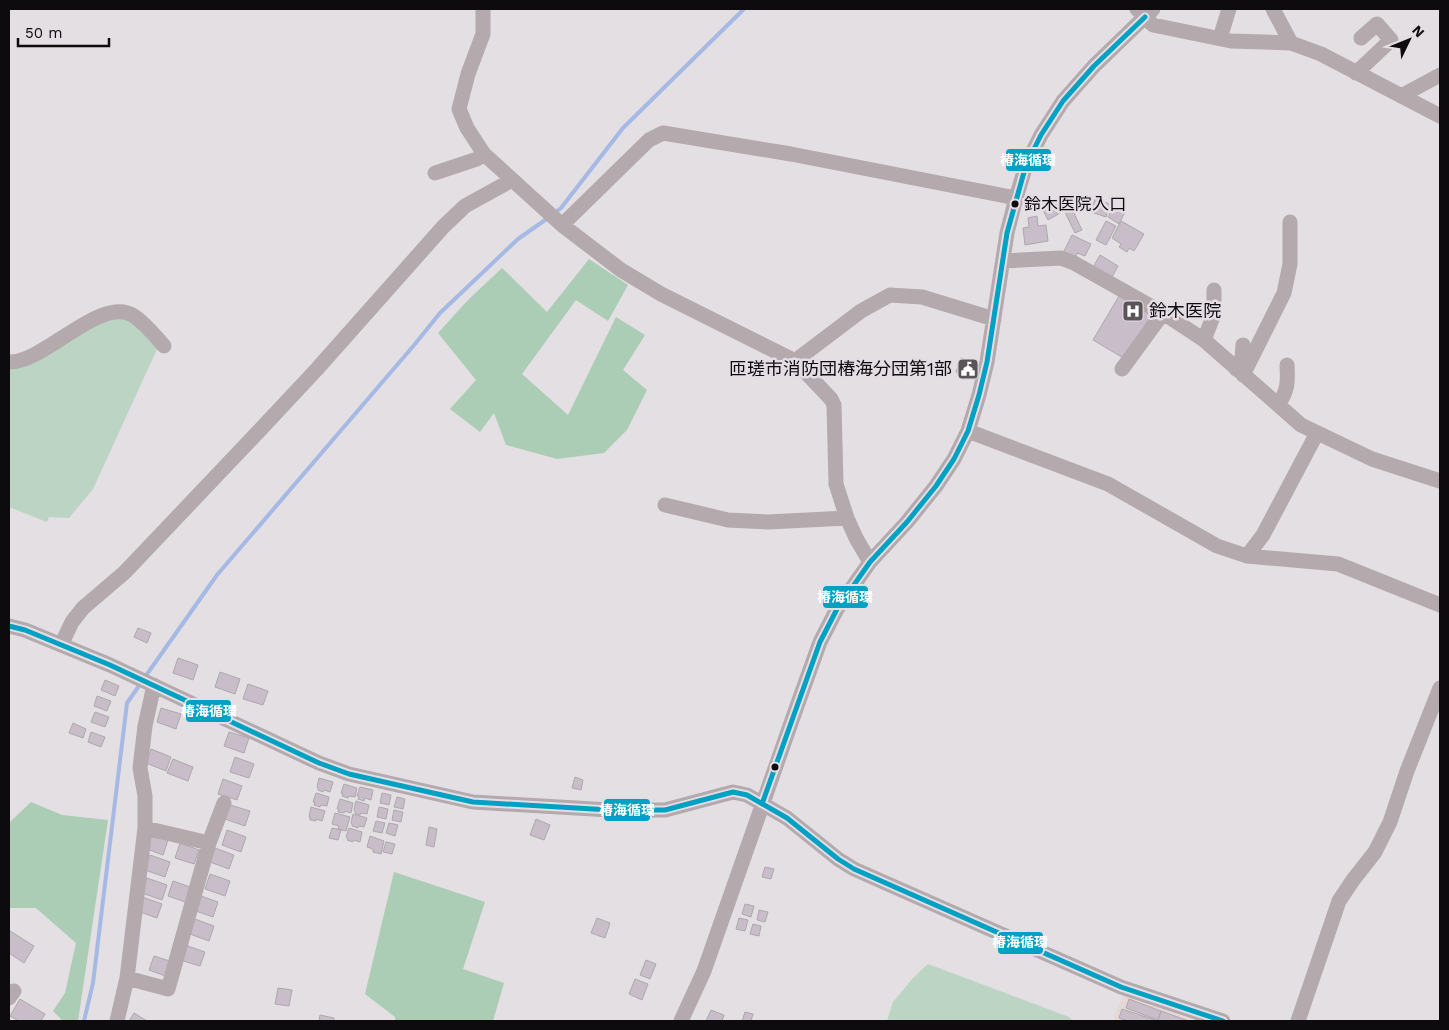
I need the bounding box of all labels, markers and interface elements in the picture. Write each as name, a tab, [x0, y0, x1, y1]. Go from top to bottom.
scale bar	[18, 15, 109, 47]
north arrow	[1384, 15, 1434, 65]
text: N	[1409, 22, 1428, 40]
text: 50 m	[25, 24, 62, 42]
line badge: 椿海循環	[1005, 148, 1052, 172]
text: 椿海循環	[1000, 152, 1056, 168]
place label: 鈴木医院入口	[1024, 194, 1126, 214]
marker: 鈴木医院入口	[1010, 199, 1020, 209]
hospital icon: 鈴木医院	[1121, 299, 1145, 323]
place label: 鈴木医院	[1149, 300, 1221, 321]
public building icon: 匝瑳市消防団椿海分団第1部	[956, 357, 980, 381]
place label: 匝瑳市消防団椿海分団第1部	[729, 358, 952, 379]
line badge: 椿海循環	[822, 585, 869, 609]
text: 椿海循環	[817, 589, 873, 605]
line badge: 椿海循環	[185, 699, 232, 723]
text: 椿海循環	[181, 703, 237, 719]
unlabelled marker	[770, 762, 780, 772]
line badge: 椿海循環	[603, 798, 651, 822]
text: 椿海循環	[599, 802, 655, 818]
line badge: 椿海循環	[997, 931, 1044, 955]
text: 椿海循環	[992, 934, 1048, 950]

